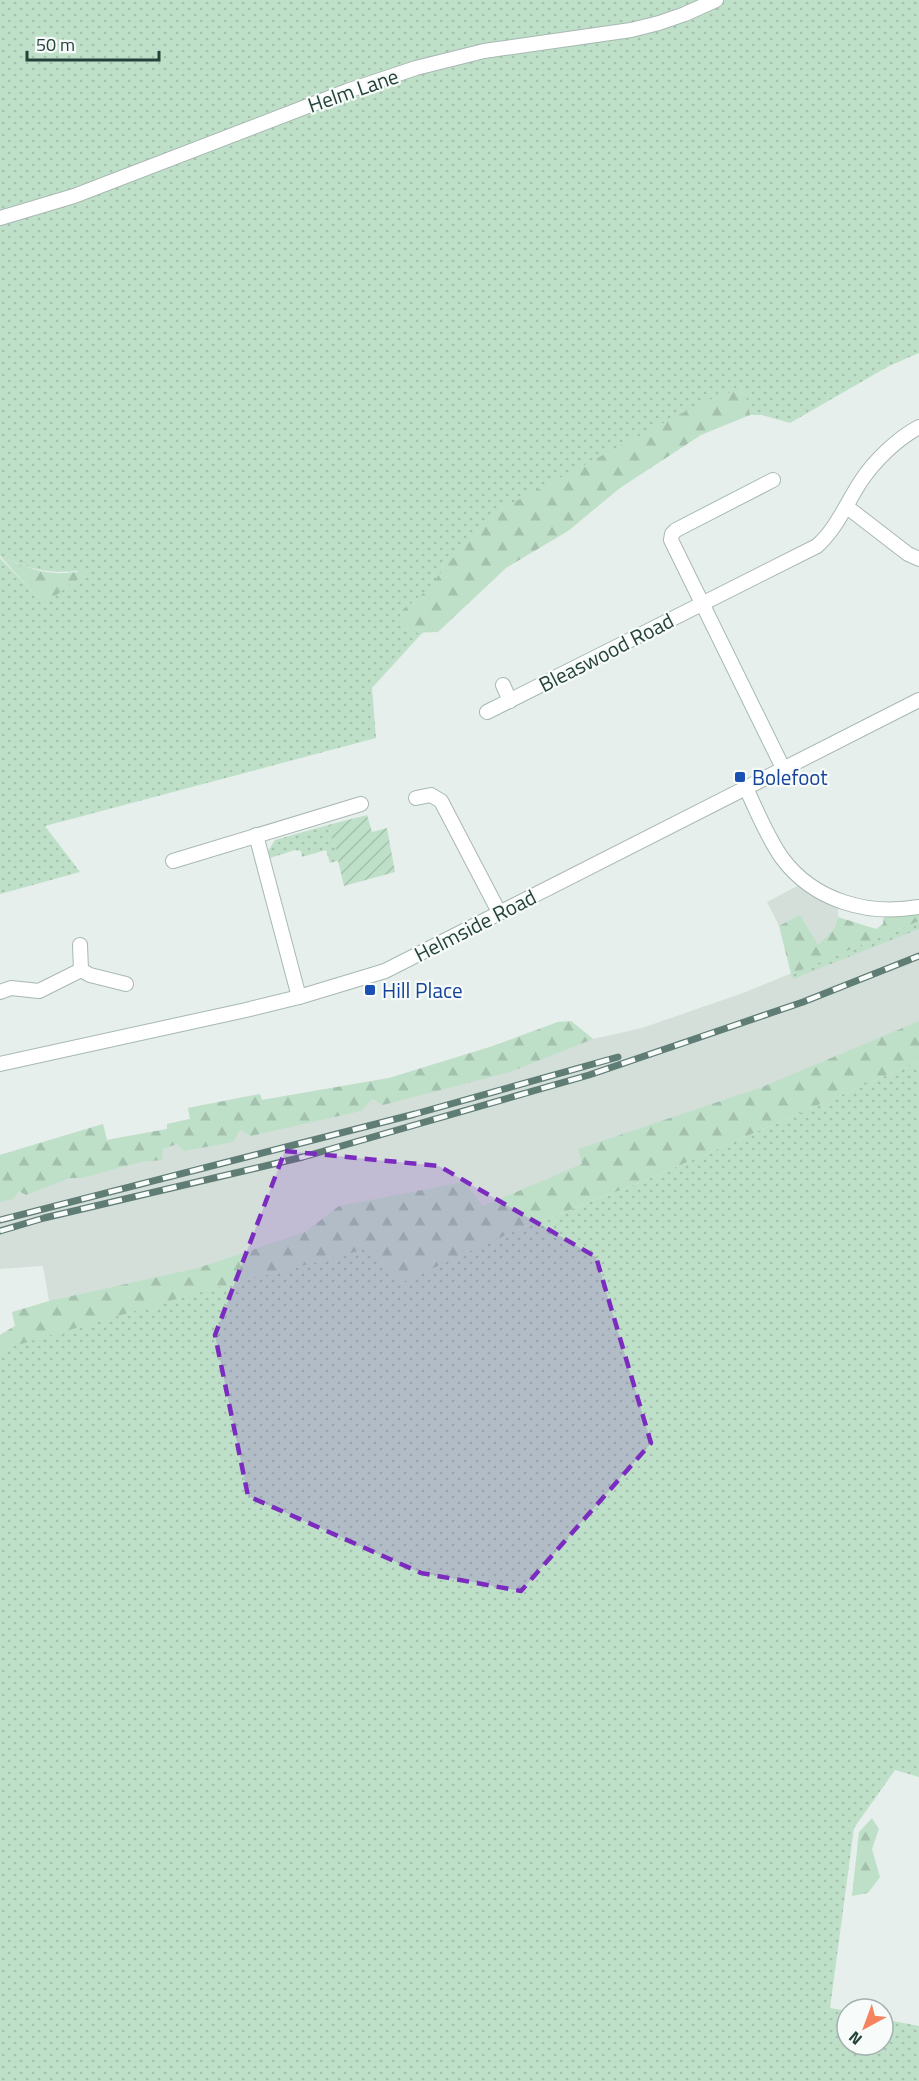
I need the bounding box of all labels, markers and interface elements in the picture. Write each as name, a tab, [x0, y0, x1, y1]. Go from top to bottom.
scale bar	[27, 24, 159, 62]
text: 50 m	[36, 31, 75, 58]
street label: Helm Lane	[303, 60, 403, 120]
street label: Bleaswood Road	[533, 604, 679, 700]
place label: Bolefoot	[752, 761, 828, 793]
marker: Bolefoot	[733, 770, 747, 784]
street label: Helmside Road	[408, 880, 542, 970]
place label: Hill Place	[382, 974, 463, 1006]
marker: Hill Place	[363, 983, 377, 997]
north arrow	[835, 1997, 895, 2057]
text: N	[843, 2026, 867, 2051]

